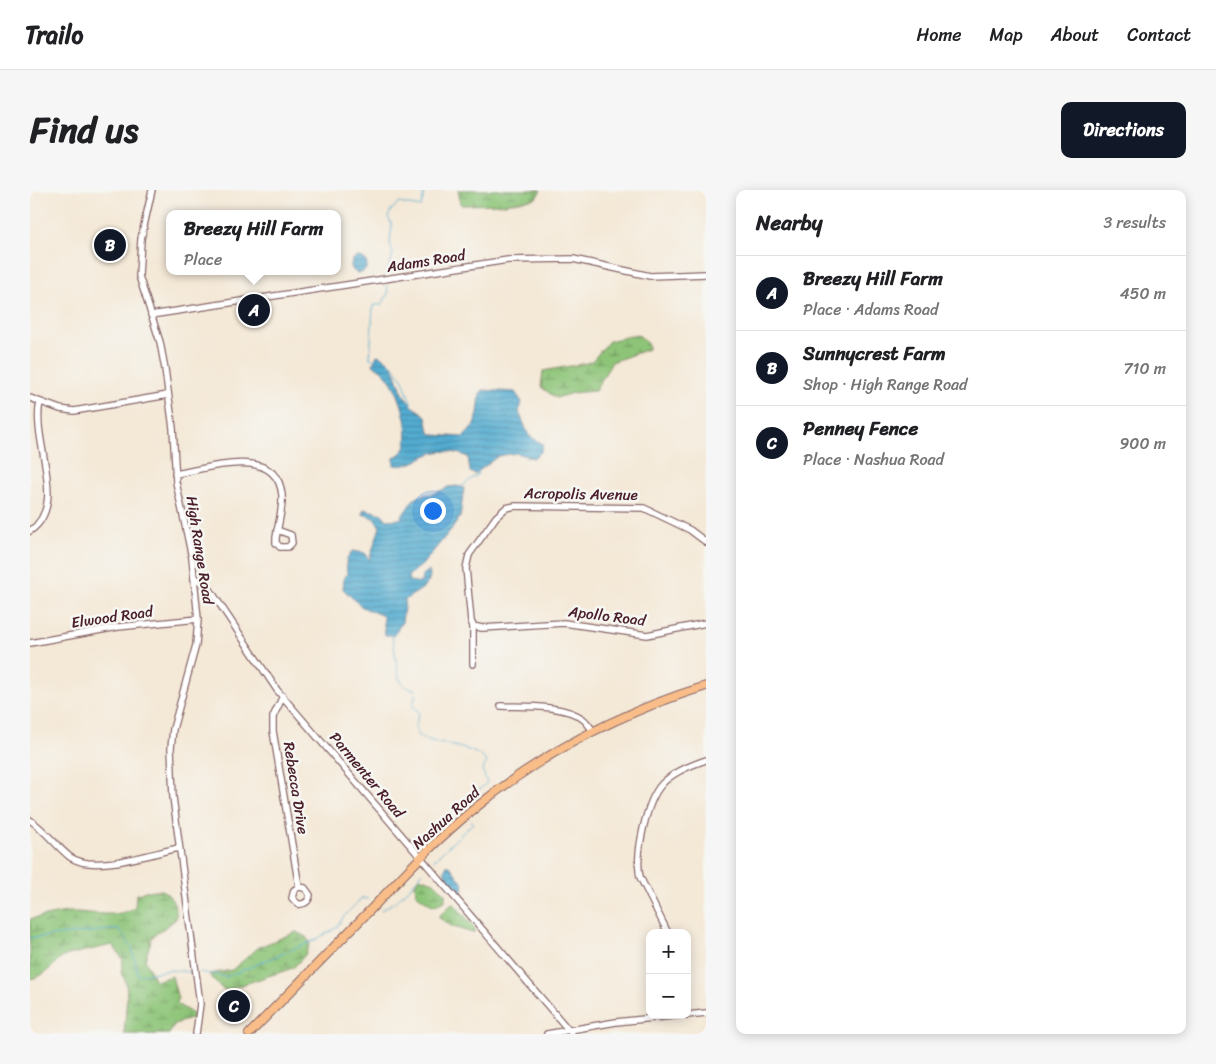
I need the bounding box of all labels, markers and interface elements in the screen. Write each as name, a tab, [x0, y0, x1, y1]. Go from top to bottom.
text: Trailo	[25, 14, 83, 56]
text: Home	[917, 19, 962, 51]
text: Map	[990, 19, 1023, 51]
text: About	[1051, 19, 1099, 51]
text: Contact	[1127, 19, 1191, 51]
text: Find us	[30, 99, 138, 161]
button: Directions	[1061, 102, 1186, 158]
text: Nearby	[756, 204, 822, 242]
text: 3 results	[1103, 208, 1166, 237]
popup	[166, 210, 341, 275]
text: Breezy Hill Farm	[184, 212, 323, 245]
pin: B	[94, 226, 126, 264]
street label: Adams Road	[384, 242, 468, 280]
text: Place	[184, 245, 222, 274]
text: Breezy Hill Farm	[803, 262, 943, 295]
text: A	[767, 279, 777, 308]
text: 450 m	[1120, 279, 1166, 308]
pin: A	[238, 291, 270, 329]
text: Place · Adams Road	[803, 295, 938, 324]
text: Sunnycrest Farm	[803, 337, 946, 370]
text: B	[767, 354, 777, 383]
text: 710 m	[1123, 354, 1166, 383]
text: Shop · High Range Road	[803, 370, 968, 399]
text: Penney Fence	[803, 412, 918, 445]
text: C	[767, 429, 777, 458]
text: 900 m	[1120, 429, 1166, 458]
text: Place · Nashua Road	[803, 445, 944, 474]
street label: Acropolis Avenue	[523, 480, 638, 508]
street label: High Range Road	[179, 494, 222, 607]
your location	[420, 498, 446, 524]
street label: Elwood Road	[70, 598, 155, 636]
street label: Apollo Road	[566, 598, 648, 634]
street label: Parmenter Road	[323, 726, 412, 825]
street label: Rebecca Drive	[276, 740, 316, 836]
street label: Nashua Road	[406, 779, 487, 856]
map controls	[646, 929, 691, 1019]
button: +	[646, 929, 691, 974]
button: −	[646, 974, 691, 1019]
pin: C	[218, 987, 250, 1025]

